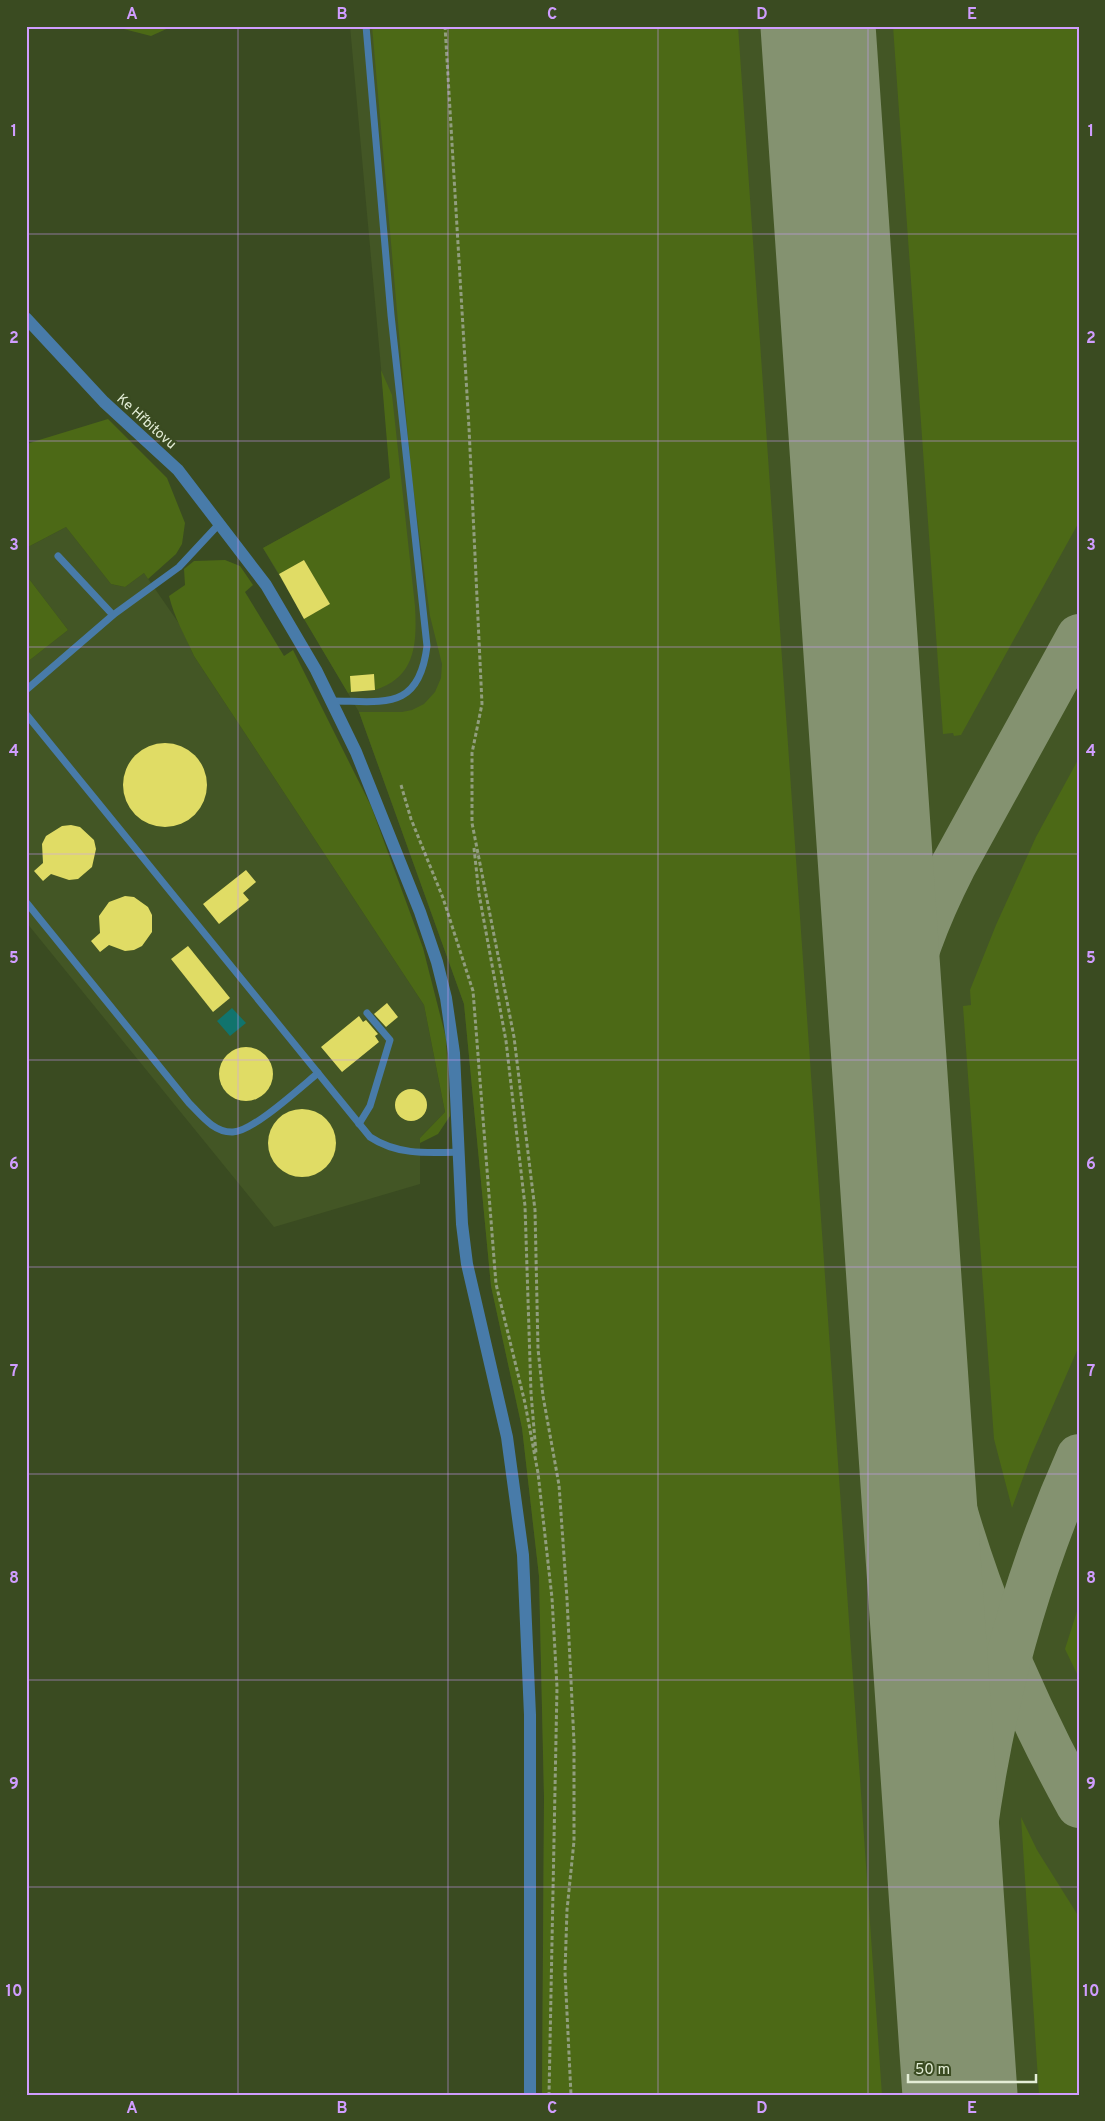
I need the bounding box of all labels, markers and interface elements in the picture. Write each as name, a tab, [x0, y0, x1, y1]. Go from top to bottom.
text: A	[126, 5, 138, 25]
text: B	[336, 5, 348, 25]
text: C	[547, 5, 557, 25]
text: D	[756, 5, 768, 25]
text: E	[967, 5, 977, 25]
text: 1	[11, 122, 17, 142]
text: 1	[1088, 122, 1094, 142]
text: 2	[9, 329, 19, 349]
text: 2	[1086, 329, 1096, 349]
street label: Ke Hřbitovu	[113, 391, 179, 453]
text: 3	[9, 536, 19, 556]
text: 3	[1086, 536, 1096, 556]
text: 4	[9, 742, 19, 762]
text: 4	[1086, 742, 1096, 762]
text: 5	[9, 949, 19, 969]
text: 5	[1086, 949, 1096, 969]
text: 6	[9, 1155, 19, 1175]
text: 6	[1086, 1155, 1096, 1175]
text: 7	[10, 1362, 18, 1382]
text: 7	[1087, 1362, 1095, 1382]
text: 8	[9, 1569, 19, 1589]
text: 8	[1086, 1569, 1096, 1589]
text: 9	[9, 1775, 19, 1795]
text: 9	[1086, 1775, 1096, 1795]
text: 10	[6, 1982, 22, 2002]
text: 10	[1083, 1982, 1099, 2002]
scale bar	[908, 2051, 1035, 2083]
text: 50 m	[915, 2061, 950, 2080]
text: A	[126, 2099, 138, 2119]
text: B	[336, 2099, 348, 2119]
text: C	[547, 2099, 557, 2119]
text: D	[756, 2099, 768, 2119]
text: E	[967, 2099, 977, 2119]

